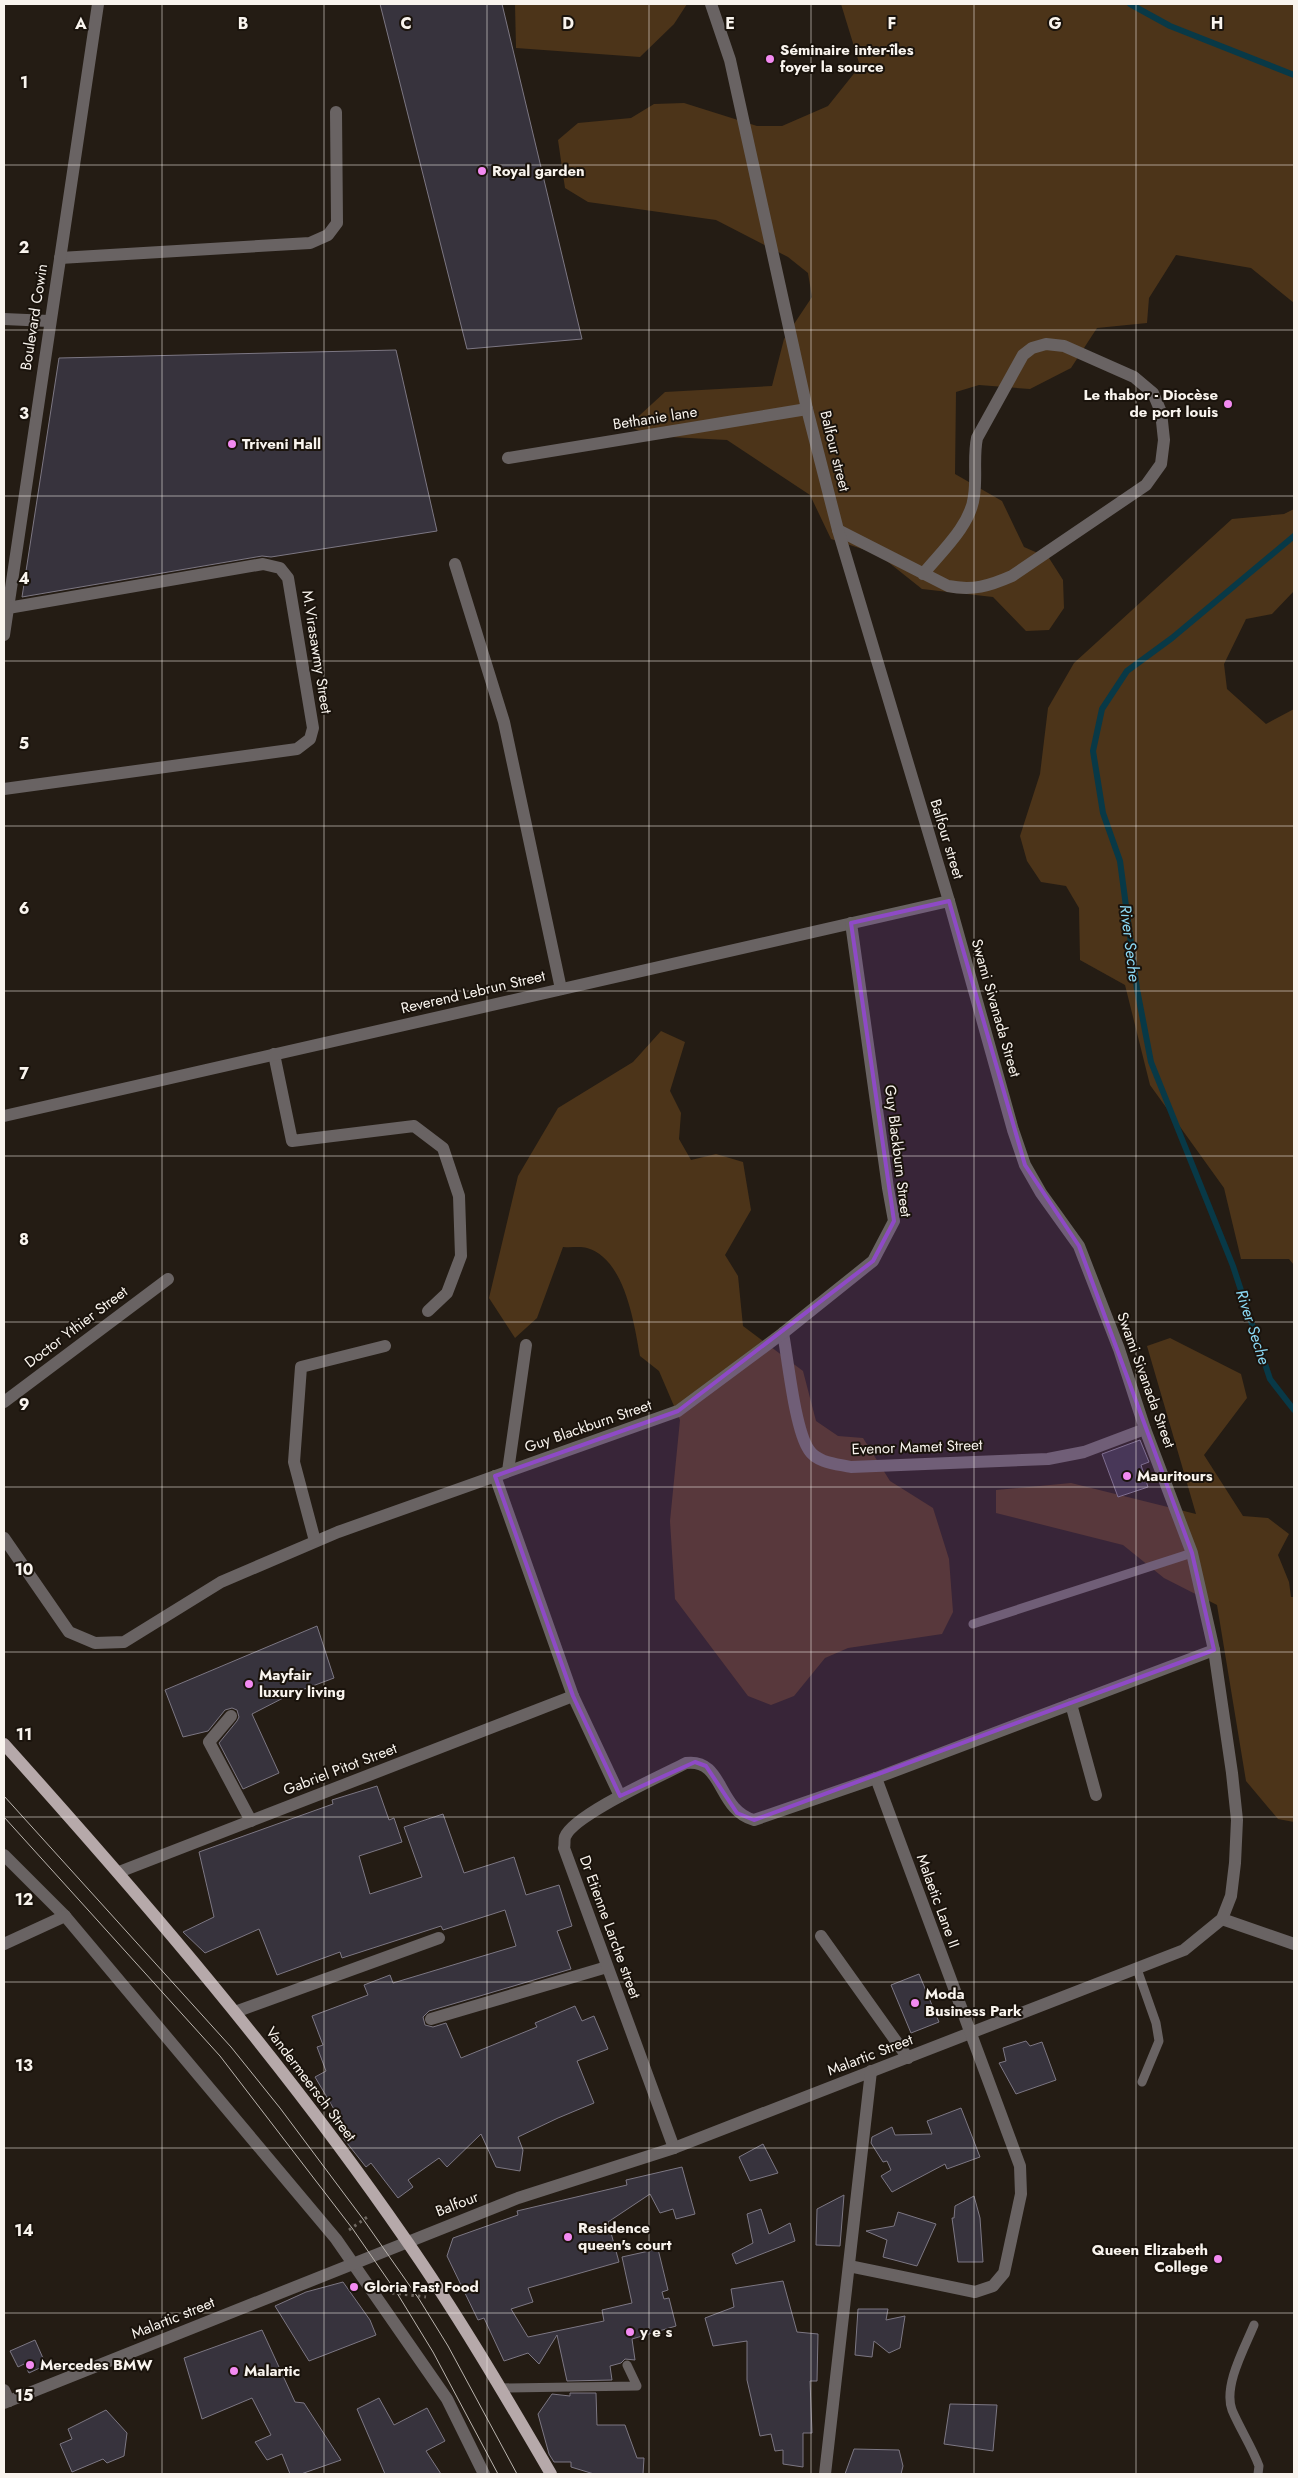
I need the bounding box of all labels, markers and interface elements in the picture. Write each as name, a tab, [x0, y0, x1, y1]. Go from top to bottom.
text: A	[74, 12, 87, 35]
text: B	[238, 12, 248, 35]
text: C	[400, 12, 412, 35]
text: D	[562, 12, 574, 35]
text: E	[725, 12, 735, 35]
text: F	[888, 12, 896, 35]
text: G	[1048, 12, 1062, 35]
text: H	[1211, 12, 1223, 35]
place label: Séminaire inter-îles foyer la source	[780, 39, 914, 78]
marker: Séminaire inter-îles foyer la source	[764, 53, 776, 65]
text: 1	[20, 71, 28, 94]
place label: Royal garden	[492, 160, 585, 182]
marker: Royal garden	[476, 165, 488, 177]
text: 2	[19, 236, 29, 259]
street label: Boulevard Cowin	[15, 262, 53, 372]
place label: Le thabor - Diocèse de port louis	[1084, 384, 1218, 423]
marker: Le thabor - Diocèse de port louis	[1222, 398, 1234, 410]
street label: Bethanie lane	[611, 400, 699, 436]
text: 3	[19, 402, 29, 425]
street label: Balfour street	[814, 408, 856, 494]
place label: Triveni Hall	[242, 433, 321, 455]
marker: Triveni Hall	[226, 438, 238, 450]
text: 4	[18, 567, 30, 590]
street label: M.Virasawmy Street	[296, 589, 338, 716]
text: 5	[19, 732, 29, 755]
street label: Balfour street	[924, 796, 970, 882]
text: 6	[19, 897, 29, 920]
water label: River Seche	[1114, 903, 1146, 983]
street label: Swami Sivanada Street	[966, 936, 1026, 1080]
street label: Reverend Lebrun Street	[399, 965, 548, 1019]
text: 7	[19, 1062, 29, 1085]
street label: Guy Blackburn Street	[879, 1084, 917, 1219]
text: 8	[19, 1228, 29, 1251]
street label: Doctor Ythier Street	[20, 1281, 132, 1373]
water label: River Seche	[1230, 1287, 1276, 1367]
street label: Swami Sivanada Street	[1111, 1309, 1181, 1451]
text: 9	[19, 1393, 29, 1416]
street label: Guy Blackburn Street	[521, 1394, 655, 1458]
street label: Evenor Mamet Street	[851, 1434, 983, 1460]
place label: Mauritours	[1137, 1465, 1213, 1487]
marker: Mauritours	[1121, 1470, 1133, 1482]
text: 10	[15, 1558, 33, 1581]
place label: Mayfair luxury living	[259, 1664, 345, 1703]
marker: Mayfair luxury living	[243, 1678, 255, 1690]
text: 11	[16, 1723, 32, 1746]
street label: Gabriel Pitot Street	[280, 1737, 400, 1801]
street label: Malaetic Lane II	[911, 1851, 965, 1951]
street label: Dr Etienne Larche street	[574, 1852, 646, 2002]
text: 12	[15, 1888, 33, 1911]
place label: Moda Business Park	[925, 1983, 1022, 2022]
marker: Moda Business Park	[909, 1997, 921, 2009]
street label: Vandermeersch Street	[261, 2022, 362, 2146]
street label: Malartic Street	[824, 2028, 916, 2081]
text: 13	[15, 2054, 33, 2077]
street label: Balfour	[432, 2185, 483, 2222]
place label: Residence queen's court	[578, 2217, 672, 2256]
text: 14	[14, 2219, 34, 2242]
marker: Residence queen's court	[562, 2231, 574, 2243]
place label: Queen Elizabeth College	[1092, 2239, 1208, 2278]
marker: Queen Elizabeth College	[1212, 2253, 1224, 2265]
place label: Gloria Fast Food	[364, 2276, 479, 2298]
marker: Gloria Fast Food	[348, 2281, 360, 2293]
street label: Malartic street	[128, 2291, 218, 2345]
place label: y e s	[639, 2321, 672, 2343]
marker: y e s	[624, 2326, 636, 2338]
place label: Mercedes BMW	[40, 2354, 152, 2376]
marker: Mercedes BMW	[24, 2359, 36, 2371]
place label: Malartic	[244, 2360, 300, 2382]
marker: Malartic	[228, 2365, 240, 2377]
text: 15	[15, 2384, 33, 2407]

